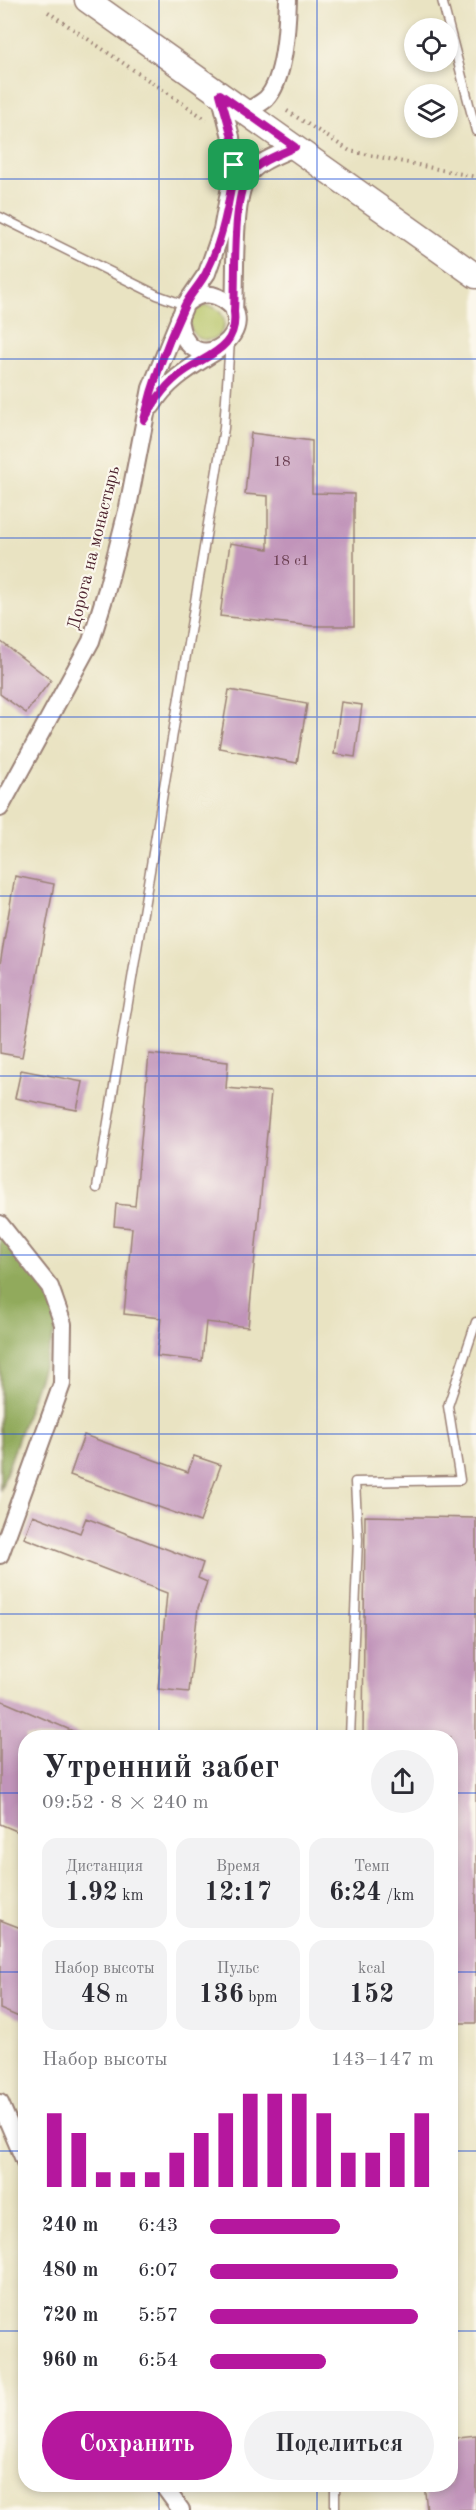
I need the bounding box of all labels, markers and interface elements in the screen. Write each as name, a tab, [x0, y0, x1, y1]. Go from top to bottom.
map controls	[404, 18, 458, 138]
button: locate	[404, 18, 458, 72]
button: layers	[404, 84, 458, 138]
pin	[208, 139, 259, 190]
icon: arrive	[217, 148, 250, 181]
house number: 18	[273, 455, 291, 470]
street label: Дорога на монастырь	[65, 464, 123, 632]
house number: 18 с1	[273, 554, 309, 569]
button: share	[371, 1750, 434, 1813]
text: Утренний забег	[42, 1752, 279, 1785]
text: 09:52 · 8 × 240 m	[42, 1793, 209, 1813]
text: Дистанция	[66, 1859, 143, 1875]
text: Время	[216, 1859, 260, 1875]
text: Темп	[354, 1859, 390, 1875]
text: 1.92	[65, 1880, 118, 1906]
text: 12:17	[204, 1880, 272, 1906]
text: 6:24	[329, 1880, 382, 1906]
text: km	[118, 1888, 143, 1904]
text: /km	[382, 1888, 414, 1904]
text: Набор высоты	[54, 1961, 155, 1977]
text: Пульс	[217, 1961, 259, 1977]
text: kcal	[358, 1961, 385, 1977]
text: 48	[81, 1982, 111, 2008]
text: 136	[199, 1982, 244, 2008]
text: 152	[349, 1982, 394, 2008]
text: m	[111, 1990, 128, 2006]
text: bpm	[244, 1990, 277, 2006]
text: Набор высоты	[42, 2050, 168, 2070]
text: 143–147 m	[331, 2050, 434, 2070]
text: 240 m	[42, 2216, 98, 2236]
text: 6:43	[138, 2216, 178, 2236]
text: 480 m	[42, 2261, 98, 2281]
text: 6:07	[138, 2261, 178, 2281]
text: 720 m	[42, 2306, 98, 2326]
text: 5:57	[138, 2306, 178, 2326]
text: 960 m	[42, 2351, 98, 2371]
text: 6:54	[138, 2351, 178, 2371]
button: Сохранить	[42, 2411, 232, 2480]
button: Поделиться	[244, 2411, 434, 2480]

